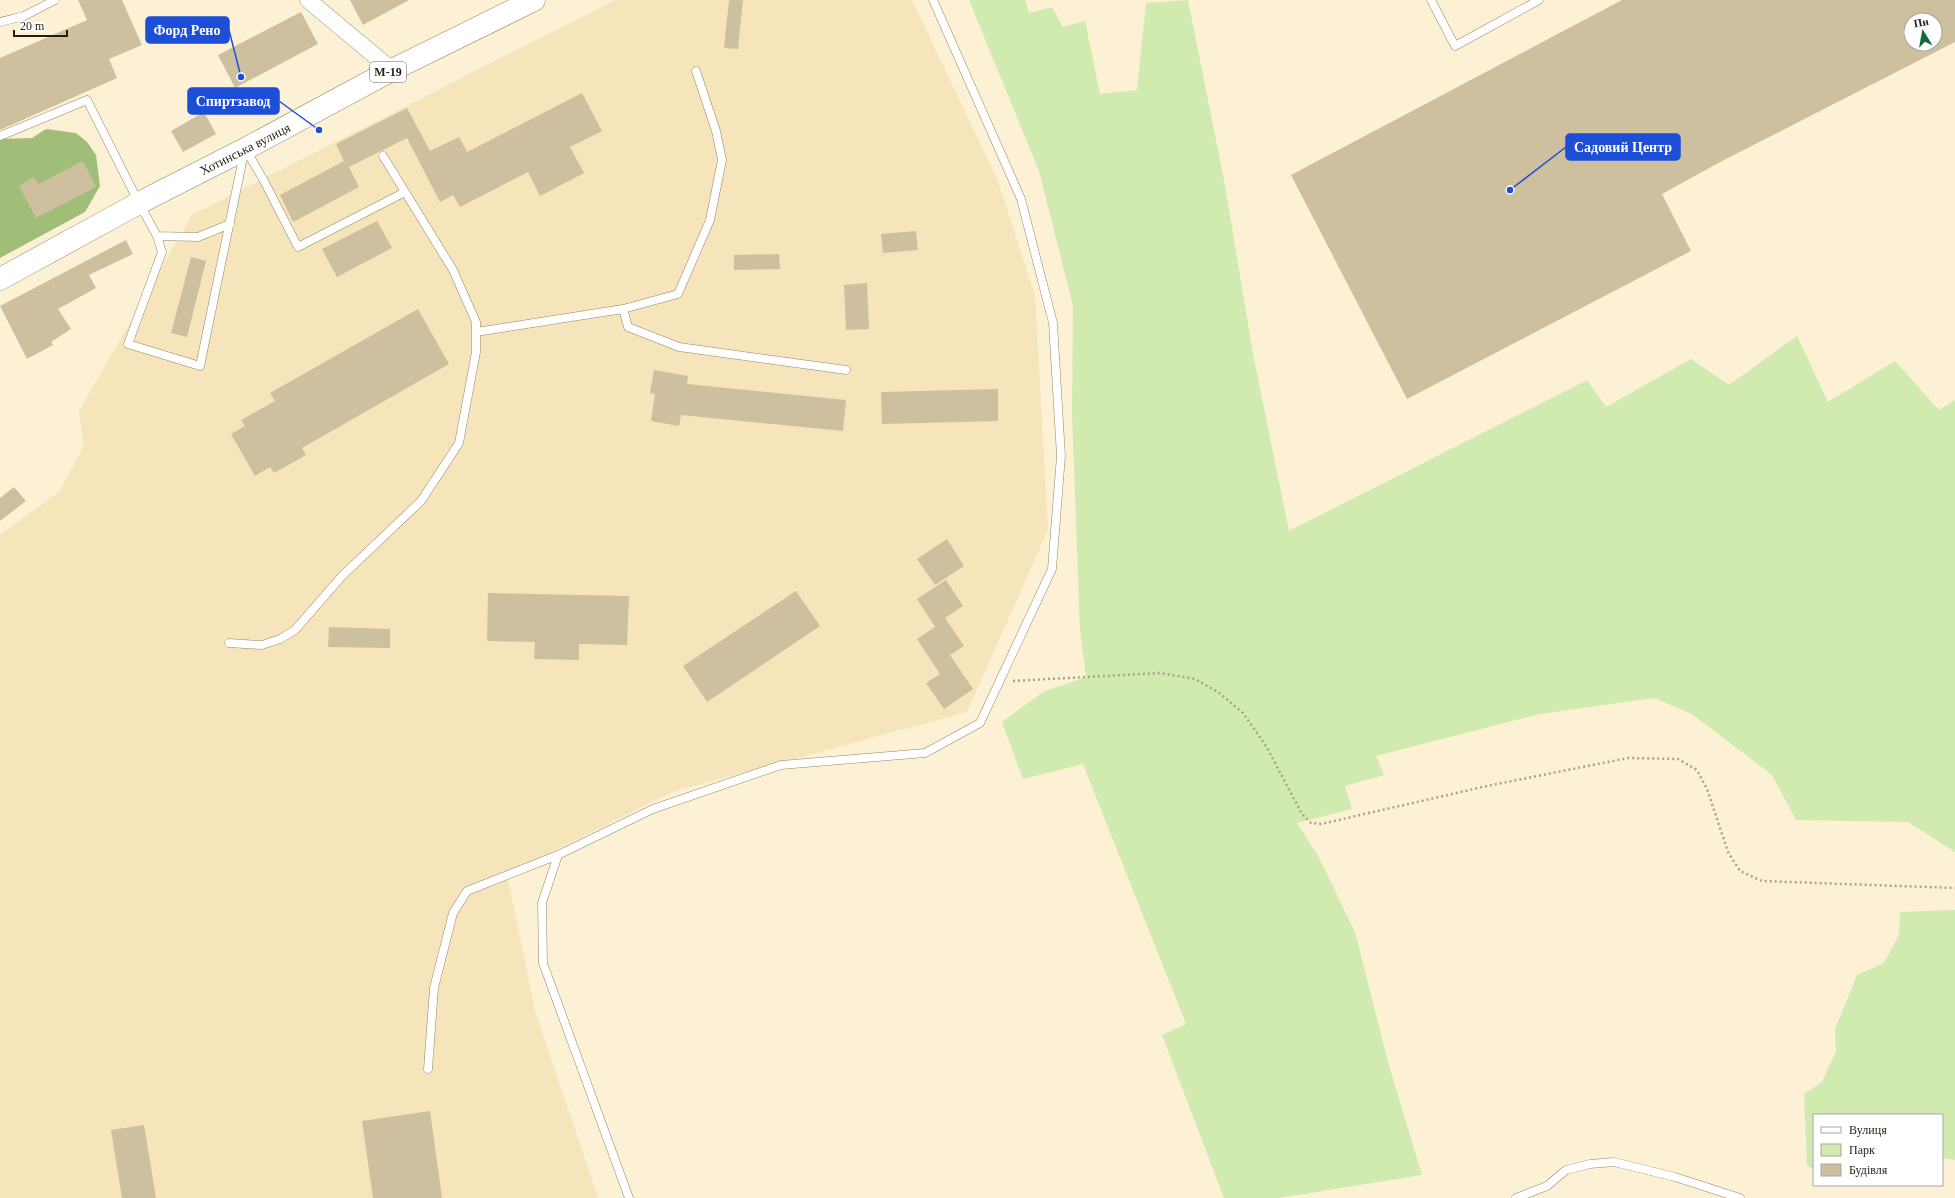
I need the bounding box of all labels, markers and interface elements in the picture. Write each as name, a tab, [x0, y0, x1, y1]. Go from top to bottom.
scale bar	[14, 12, 67, 38]
north arrow	[1903, 12, 1943, 52]
text: Пн	[1913, 15, 1930, 29]
callout: Форд Рено	[146, 17, 229, 43]
text: 20 m	[20, 19, 45, 33]
text: Форд Рено	[154, 23, 220, 38]
road number: М-19	[370, 62, 406, 82]
callout: Спиртзавод	[188, 88, 279, 114]
text: Спиртзавод	[196, 94, 270, 109]
street label: Хотинська вулиця	[197, 120, 293, 178]
callout: Садовий Центр	[1566, 134, 1680, 160]
text: Садовий Центр	[1574, 140, 1672, 155]
legend	[1813, 1114, 1943, 1186]
text: Вулиця	[1849, 1123, 1887, 1137]
text: Парк	[1849, 1143, 1875, 1157]
text: Будівля	[1849, 1163, 1888, 1177]

